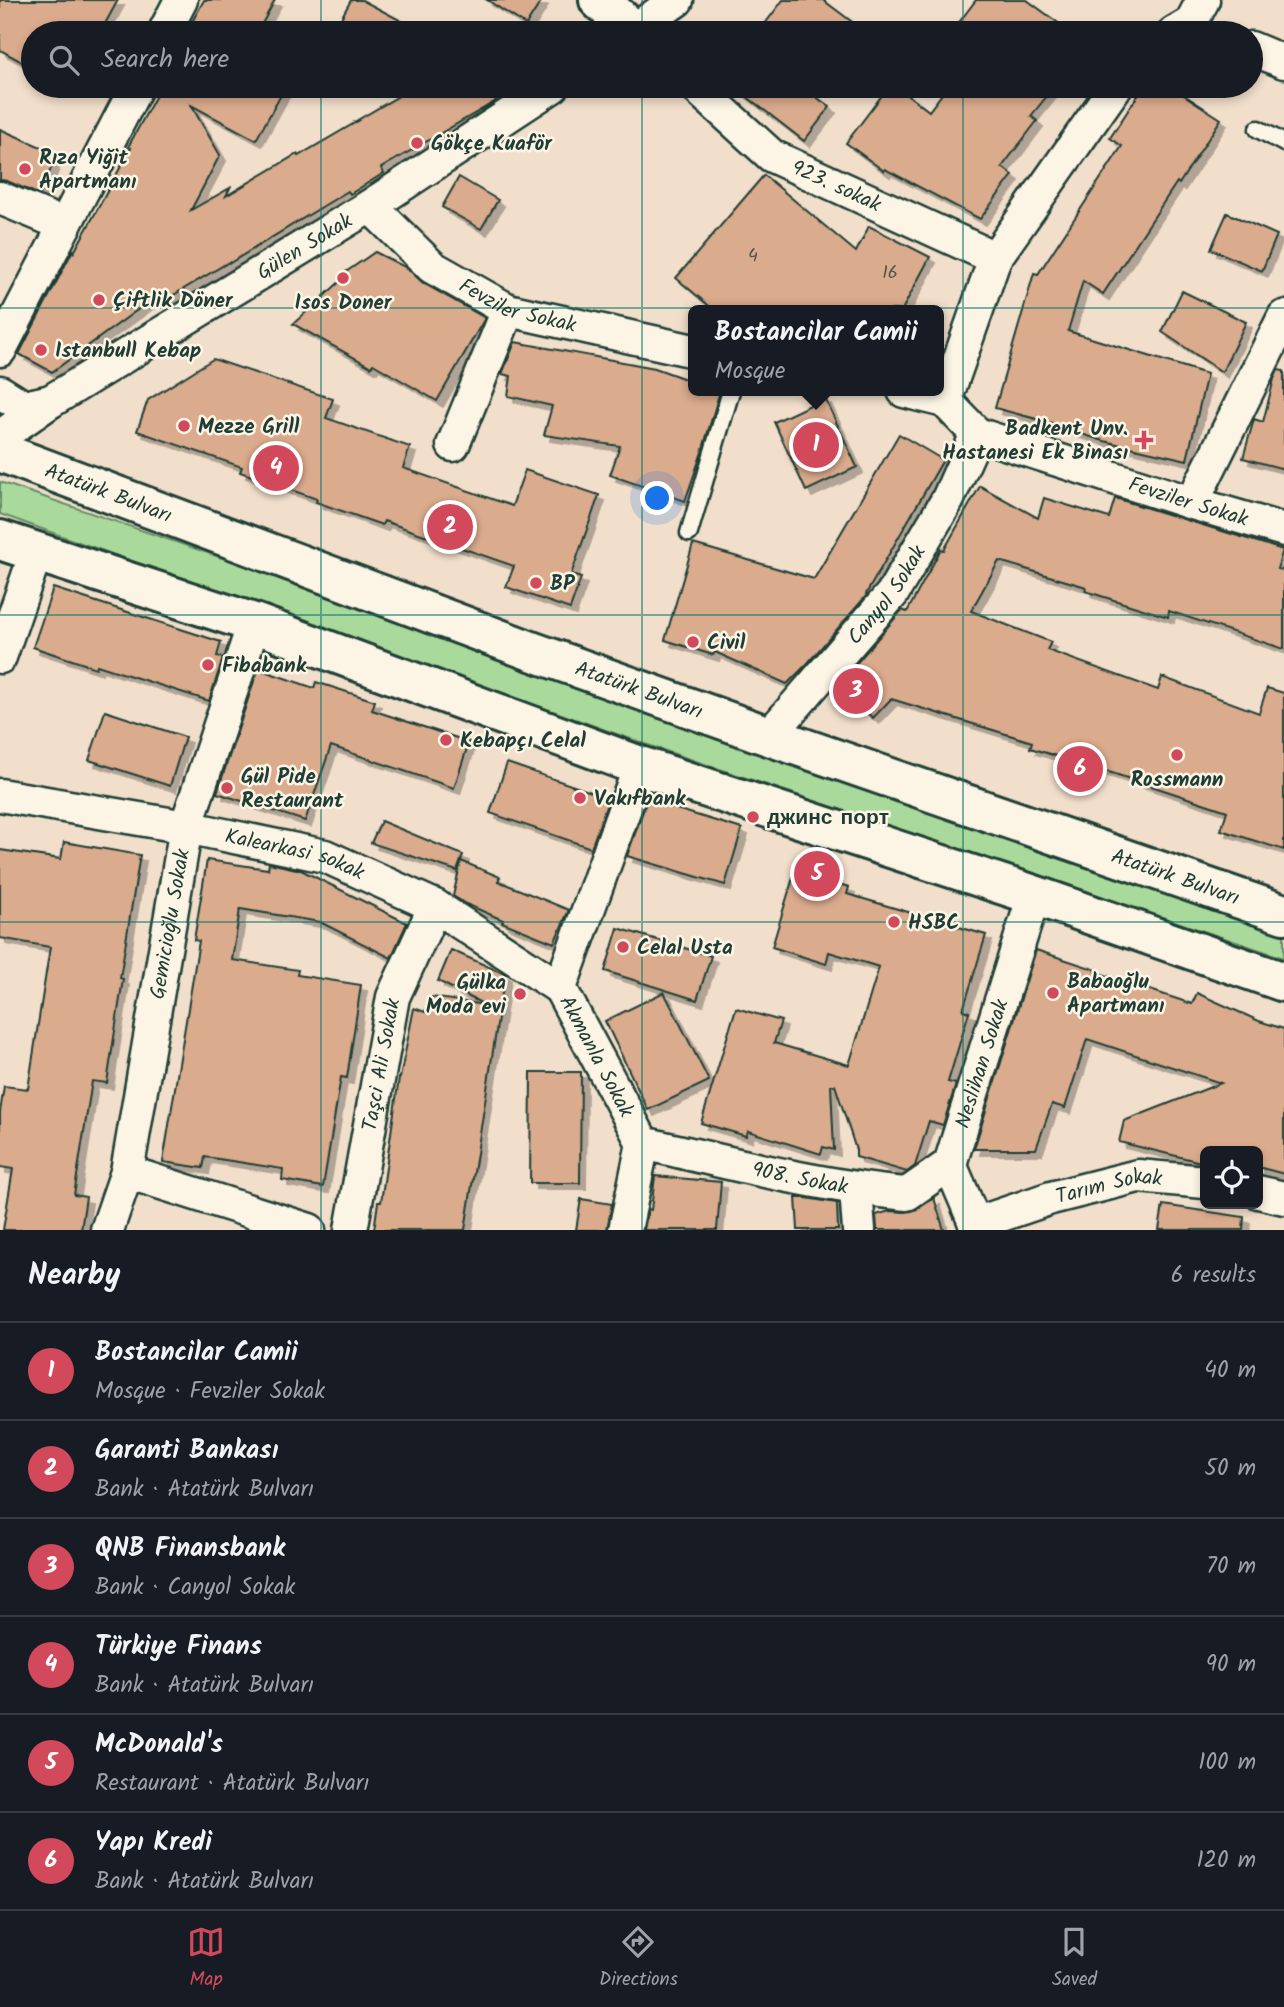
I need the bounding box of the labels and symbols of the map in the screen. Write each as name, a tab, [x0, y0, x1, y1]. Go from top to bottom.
place label: Gökçe Kuaför	[431, 128, 553, 161]
marker: Gökçe Kuaför	[409, 135, 425, 151]
place label: Rıza Yiğit Apartmanı	[39, 142, 137, 199]
street label: 923. sokak	[785, 152, 886, 222]
marker: Rıza Yiğit Apartmanı	[17, 161, 33, 177]
street label: Gülen Sokak	[251, 205, 360, 290]
house number: 4	[748, 242, 758, 271]
house number: 16	[882, 259, 898, 288]
marker: Isos Doner	[335, 270, 351, 286]
street label: Fevziler Sokak	[452, 270, 579, 343]
place label: Çiftlik Döner	[113, 285, 234, 318]
place label: Isos Doner	[295, 287, 393, 320]
marker: Çiftlik Döner	[91, 292, 107, 308]
place label: Istanbull Kebap	[55, 335, 201, 368]
marker: Istanbull Kebap	[33, 342, 49, 358]
place label: Mezze Grill	[198, 411, 300, 444]
place label: Badkent Unv. Hastanesi Ek Binası	[942, 413, 1129, 470]
marker: Mezze Grill	[176, 418, 192, 434]
pin: 1	[793, 419, 839, 471]
marker: Badkent Unv. Hastanesi Ek Binası	[1134, 430, 1154, 450]
pin: 4	[253, 442, 299, 494]
street label: Atatürk Bulvarı	[40, 455, 177, 533]
street label: Fevziler Sokak	[1124, 469, 1252, 537]
your location	[640, 481, 674, 515]
pin: 2	[427, 501, 473, 553]
street label: Canyol Sokak	[840, 539, 935, 653]
place label: BP	[550, 568, 576, 601]
marker: BP	[528, 575, 544, 591]
place label: Civil	[707, 627, 746, 660]
marker: Civil	[685, 634, 701, 650]
place label: Fibabank	[222, 650, 307, 683]
street label: Atatürk Bulvarı	[570, 653, 707, 729]
marker: Fibabank	[200, 657, 216, 673]
pin: 3	[833, 665, 879, 717]
place label: Kebapçı Celal	[460, 725, 586, 758]
marker: Kebapçı Celal	[438, 732, 454, 748]
pin: 6	[1057, 743, 1103, 795]
marker: Rossmann	[1169, 747, 1185, 763]
place label: Gül Pide Restaurant	[241, 761, 344, 818]
place label: Rossmann	[1131, 764, 1224, 797]
marker: Gül Pide Restaurant	[219, 780, 235, 796]
place label: Vakıfbank	[594, 783, 686, 816]
marker: Vakıfbank	[572, 790, 588, 806]
place label: джинс порт	[767, 802, 889, 835]
marker: джинс порт	[745, 809, 761, 825]
street label: Kalearkasi sokak	[222, 821, 370, 890]
street label: Atatürk Bulvarı	[1106, 840, 1244, 915]
street label: Gemicioğlu Sokak	[142, 847, 200, 1002]
pin: 5	[794, 848, 840, 900]
place label: HSBC	[908, 907, 959, 940]
marker: HSBC	[886, 914, 902, 930]
place label: Celal Usta	[637, 932, 733, 965]
marker: Celal Usta	[615, 939, 631, 955]
place label: Babaoğlu Apartmanı	[1067, 966, 1165, 1023]
place label: Gülka Moda evi	[426, 967, 507, 1024]
marker: Babaoğlu Apartmanı	[1045, 985, 1061, 1001]
marker: Gülka Moda evi	[512, 986, 528, 1002]
street label: Akmanla Sokak	[550, 990, 642, 1124]
street label: Neslihan Sokak	[947, 995, 1019, 1133]
street label: Taşci Ali Sokak	[354, 996, 410, 1134]
street label: 908. Sokak	[749, 1154, 850, 1204]
street label: Tarım Sokak	[1052, 1160, 1164, 1214]

